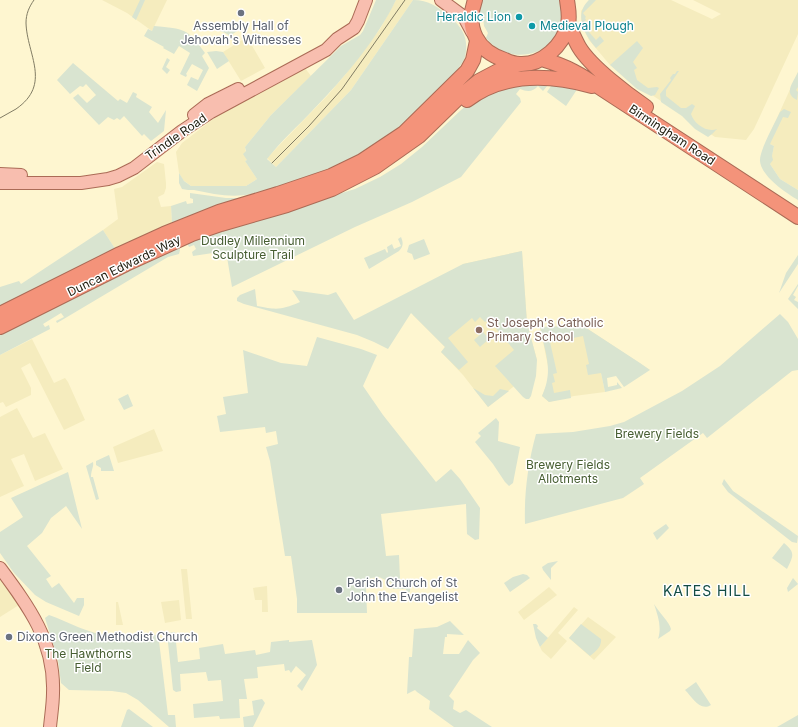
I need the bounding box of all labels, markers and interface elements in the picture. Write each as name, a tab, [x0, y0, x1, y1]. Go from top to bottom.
marker: Assembly Hall of Jehovah's Witnesses	[236, 8, 246, 18]
place label: Heraldic Lion	[436, 9, 511, 24]
marker: Heraldic Lion	[514, 12, 524, 22]
place label: Assembly Hall of Jehovah's Witnesses	[181, 18, 301, 47]
place label: Medieval Plough	[540, 18, 634, 33]
marker: Medieval Plough	[527, 21, 537, 31]
street label: Birmingham Road	[626, 101, 718, 168]
street label: Trindle Road	[142, 110, 209, 163]
street label: Duncan Edwards Way	[65, 232, 183, 299]
park label: Dudley Millennium Sculpture Trail	[201, 233, 305, 262]
place label: St Joseph's Catholic Primary School	[487, 315, 604, 344]
marker: St Joseph's Catholic Primary School	[474, 325, 484, 335]
park label: Brewery Fields	[615, 426, 699, 441]
park label: Brewery Fields Allotments	[526, 457, 610, 486]
place label: Parish Church of St John the Evangelist	[347, 575, 458, 604]
district label: KATES HILL	[663, 582, 751, 599]
marker: Parish Church of St John the Evangelist	[334, 585, 344, 595]
place label: Dixons Green Methodist Church	[17, 629, 198, 644]
marker: Dixons Green Methodist Church	[4, 632, 14, 642]
park label: The Hawthorns Field	[44, 646, 132, 675]

